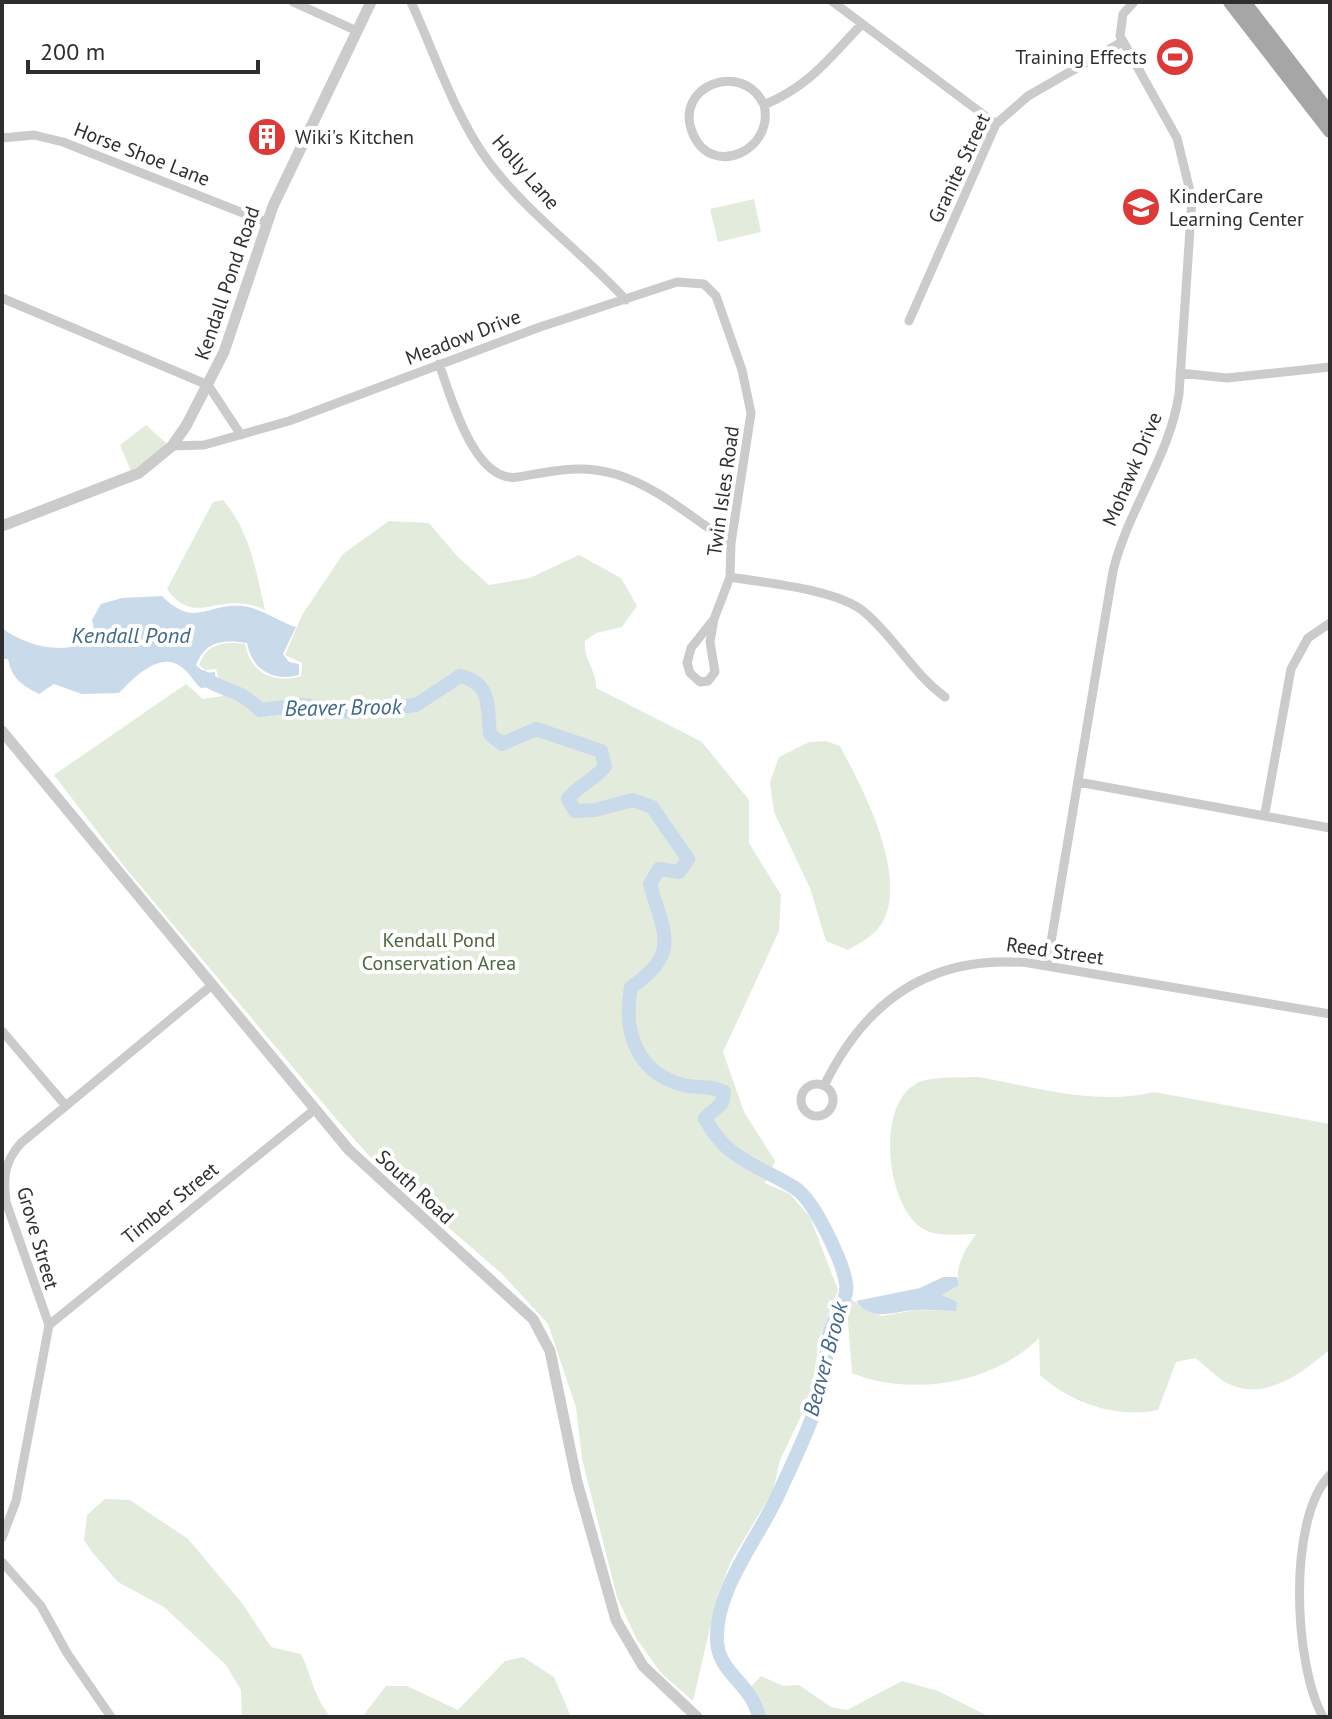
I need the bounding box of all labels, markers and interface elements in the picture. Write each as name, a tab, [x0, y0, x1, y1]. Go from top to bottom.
scale bar	[28, 24, 258, 74]
text: 200 m	[40, 36, 105, 67]
sports icon: Training Effects	[1154, 36, 1196, 78]
place label: Training Effects	[1015, 44, 1147, 70]
street label: Granite Street	[922, 109, 996, 227]
street label: Horse Shoe Lane	[70, 116, 214, 192]
building icon: Wiki's Kitchen	[246, 116, 288, 158]
place label: Wiki's Kitchen	[295, 124, 414, 150]
street label: Holly Lane	[486, 129, 566, 215]
place label: KinderCare Learning Center	[1169, 183, 1304, 232]
school or university icon: KinderCare Learning Center	[1120, 186, 1162, 228]
street label: Kendall Pond Road	[189, 203, 265, 363]
street label: Meadow Drive	[402, 303, 524, 371]
street label: Mohawk Drive	[1096, 408, 1168, 530]
street label: Twin Isles Road	[701, 424, 745, 558]
water label: Kendall Pond	[72, 621, 191, 649]
water label: Beaver Brook	[284, 692, 403, 722]
park label: Kendall Pond Conservation Area	[362, 927, 516, 976]
street label: Reed Street	[1005, 931, 1106, 971]
street label: South Road	[370, 1144, 460, 1230]
street label: Timber Street	[116, 1156, 224, 1250]
street label: Grove Street	[11, 1184, 65, 1293]
water label: Beaver Brook	[796, 1298, 854, 1419]

